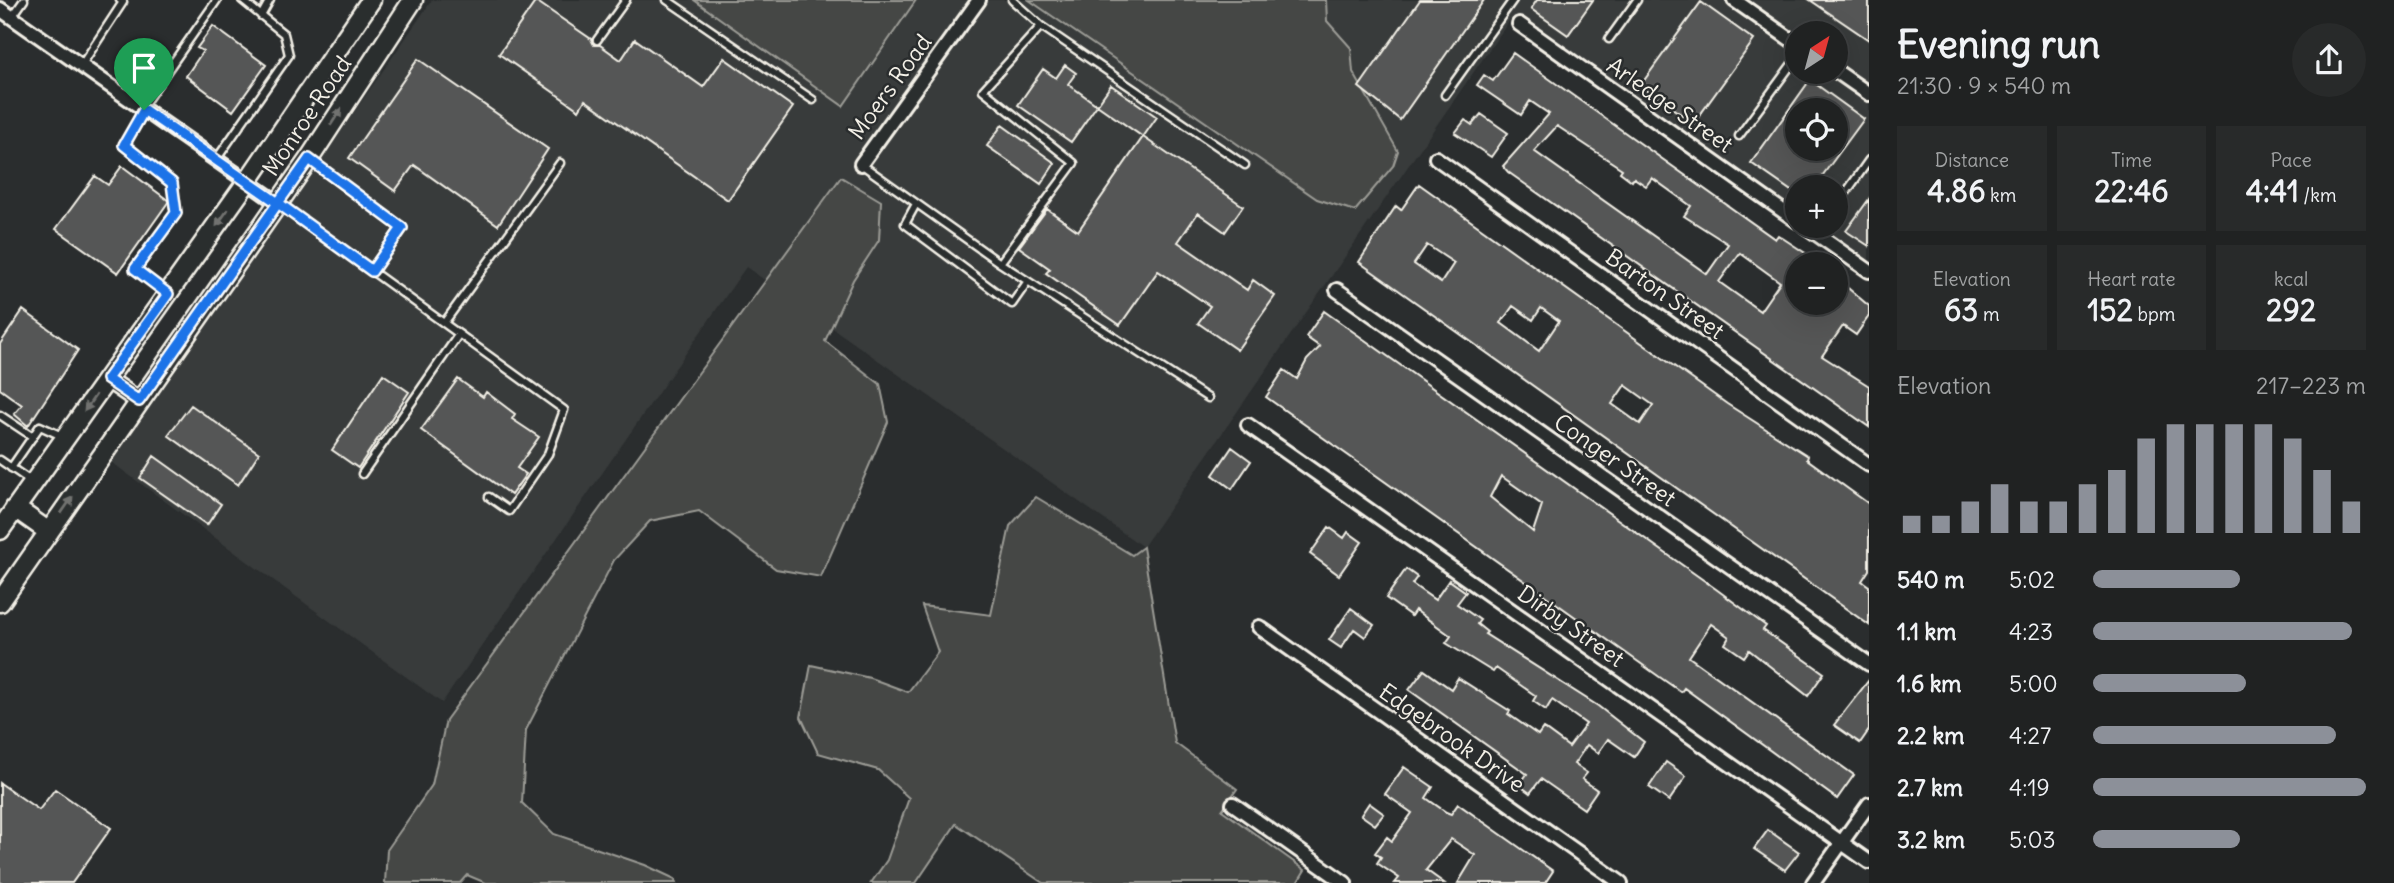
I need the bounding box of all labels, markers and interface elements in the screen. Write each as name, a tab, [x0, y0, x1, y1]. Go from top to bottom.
north arrow	[1785, 21, 1848, 84]
map controls	[1785, 21, 1848, 315]
text: Evening run	[1897, 21, 2100, 68]
button: share	[2292, 23, 2366, 97]
street label: Moers Road	[842, 28, 937, 145]
pin	[114, 38, 174, 110]
icon: arrive	[125, 49, 163, 87]
street label: Monroe Road	[256, 50, 357, 181]
street label: Arledge Street	[1602, 50, 1739, 159]
text: 21:30 · 9 × 540 m	[1897, 71, 2071, 100]
button: locate	[1785, 98, 1848, 161]
one-way arrow	[329, 108, 343, 126]
text: Distance	[1935, 148, 2009, 172]
text: Time	[2111, 148, 2152, 172]
text: Pace	[2271, 148, 2312, 172]
text: 4.86	[1927, 172, 1985, 210]
text: 22:46	[2094, 172, 2169, 210]
text: 4:41	[2246, 172, 2299, 210]
button: +	[1785, 175, 1848, 238]
text: km	[1985, 183, 2016, 207]
text: /km	[2299, 183, 2337, 207]
one-way arrow	[215, 209, 229, 227]
street label: Barton Street	[1600, 242, 1731, 345]
button: −	[1785, 252, 1848, 315]
text: Elevation	[1933, 267, 2011, 291]
text: Heart rate	[2087, 267, 2176, 291]
text: kcal	[2274, 267, 2308, 291]
text: 63	[1944, 291, 1978, 329]
text: 152	[2087, 291, 2133, 329]
text: 292	[2266, 291, 2316, 329]
text: m	[1978, 302, 2000, 326]
text: bpm	[2133, 302, 2176, 326]
text: Elevation	[1897, 371, 1991, 400]
text: 217–223 m	[2256, 371, 2366, 400]
one-way arrow	[83, 394, 97, 412]
street label: Conger Street	[1549, 407, 1682, 513]
one-way arrow	[60, 496, 73, 515]
text: 540 m	[1897, 565, 1964, 594]
text: 5:02	[2009, 565, 2055, 594]
street label: Dirby Street	[1512, 578, 1630, 673]
text: 1.1 km	[1897, 617, 1956, 646]
text: 4:23	[2009, 617, 2053, 646]
text: 1.6 km	[1897, 669, 1962, 698]
text: 5:00	[2009, 669, 2058, 698]
street label: Edgebrook Drive	[1374, 677, 1531, 799]
text: 2.2 km	[1897, 721, 1964, 750]
text: 4:27	[2009, 721, 2051, 750]
text: 2.7 km	[1897, 773, 1963, 802]
text: 4:19	[2009, 773, 2050, 802]
text: 3.2 km	[1897, 825, 1965, 854]
text: 5:03	[2009, 825, 2056, 854]

